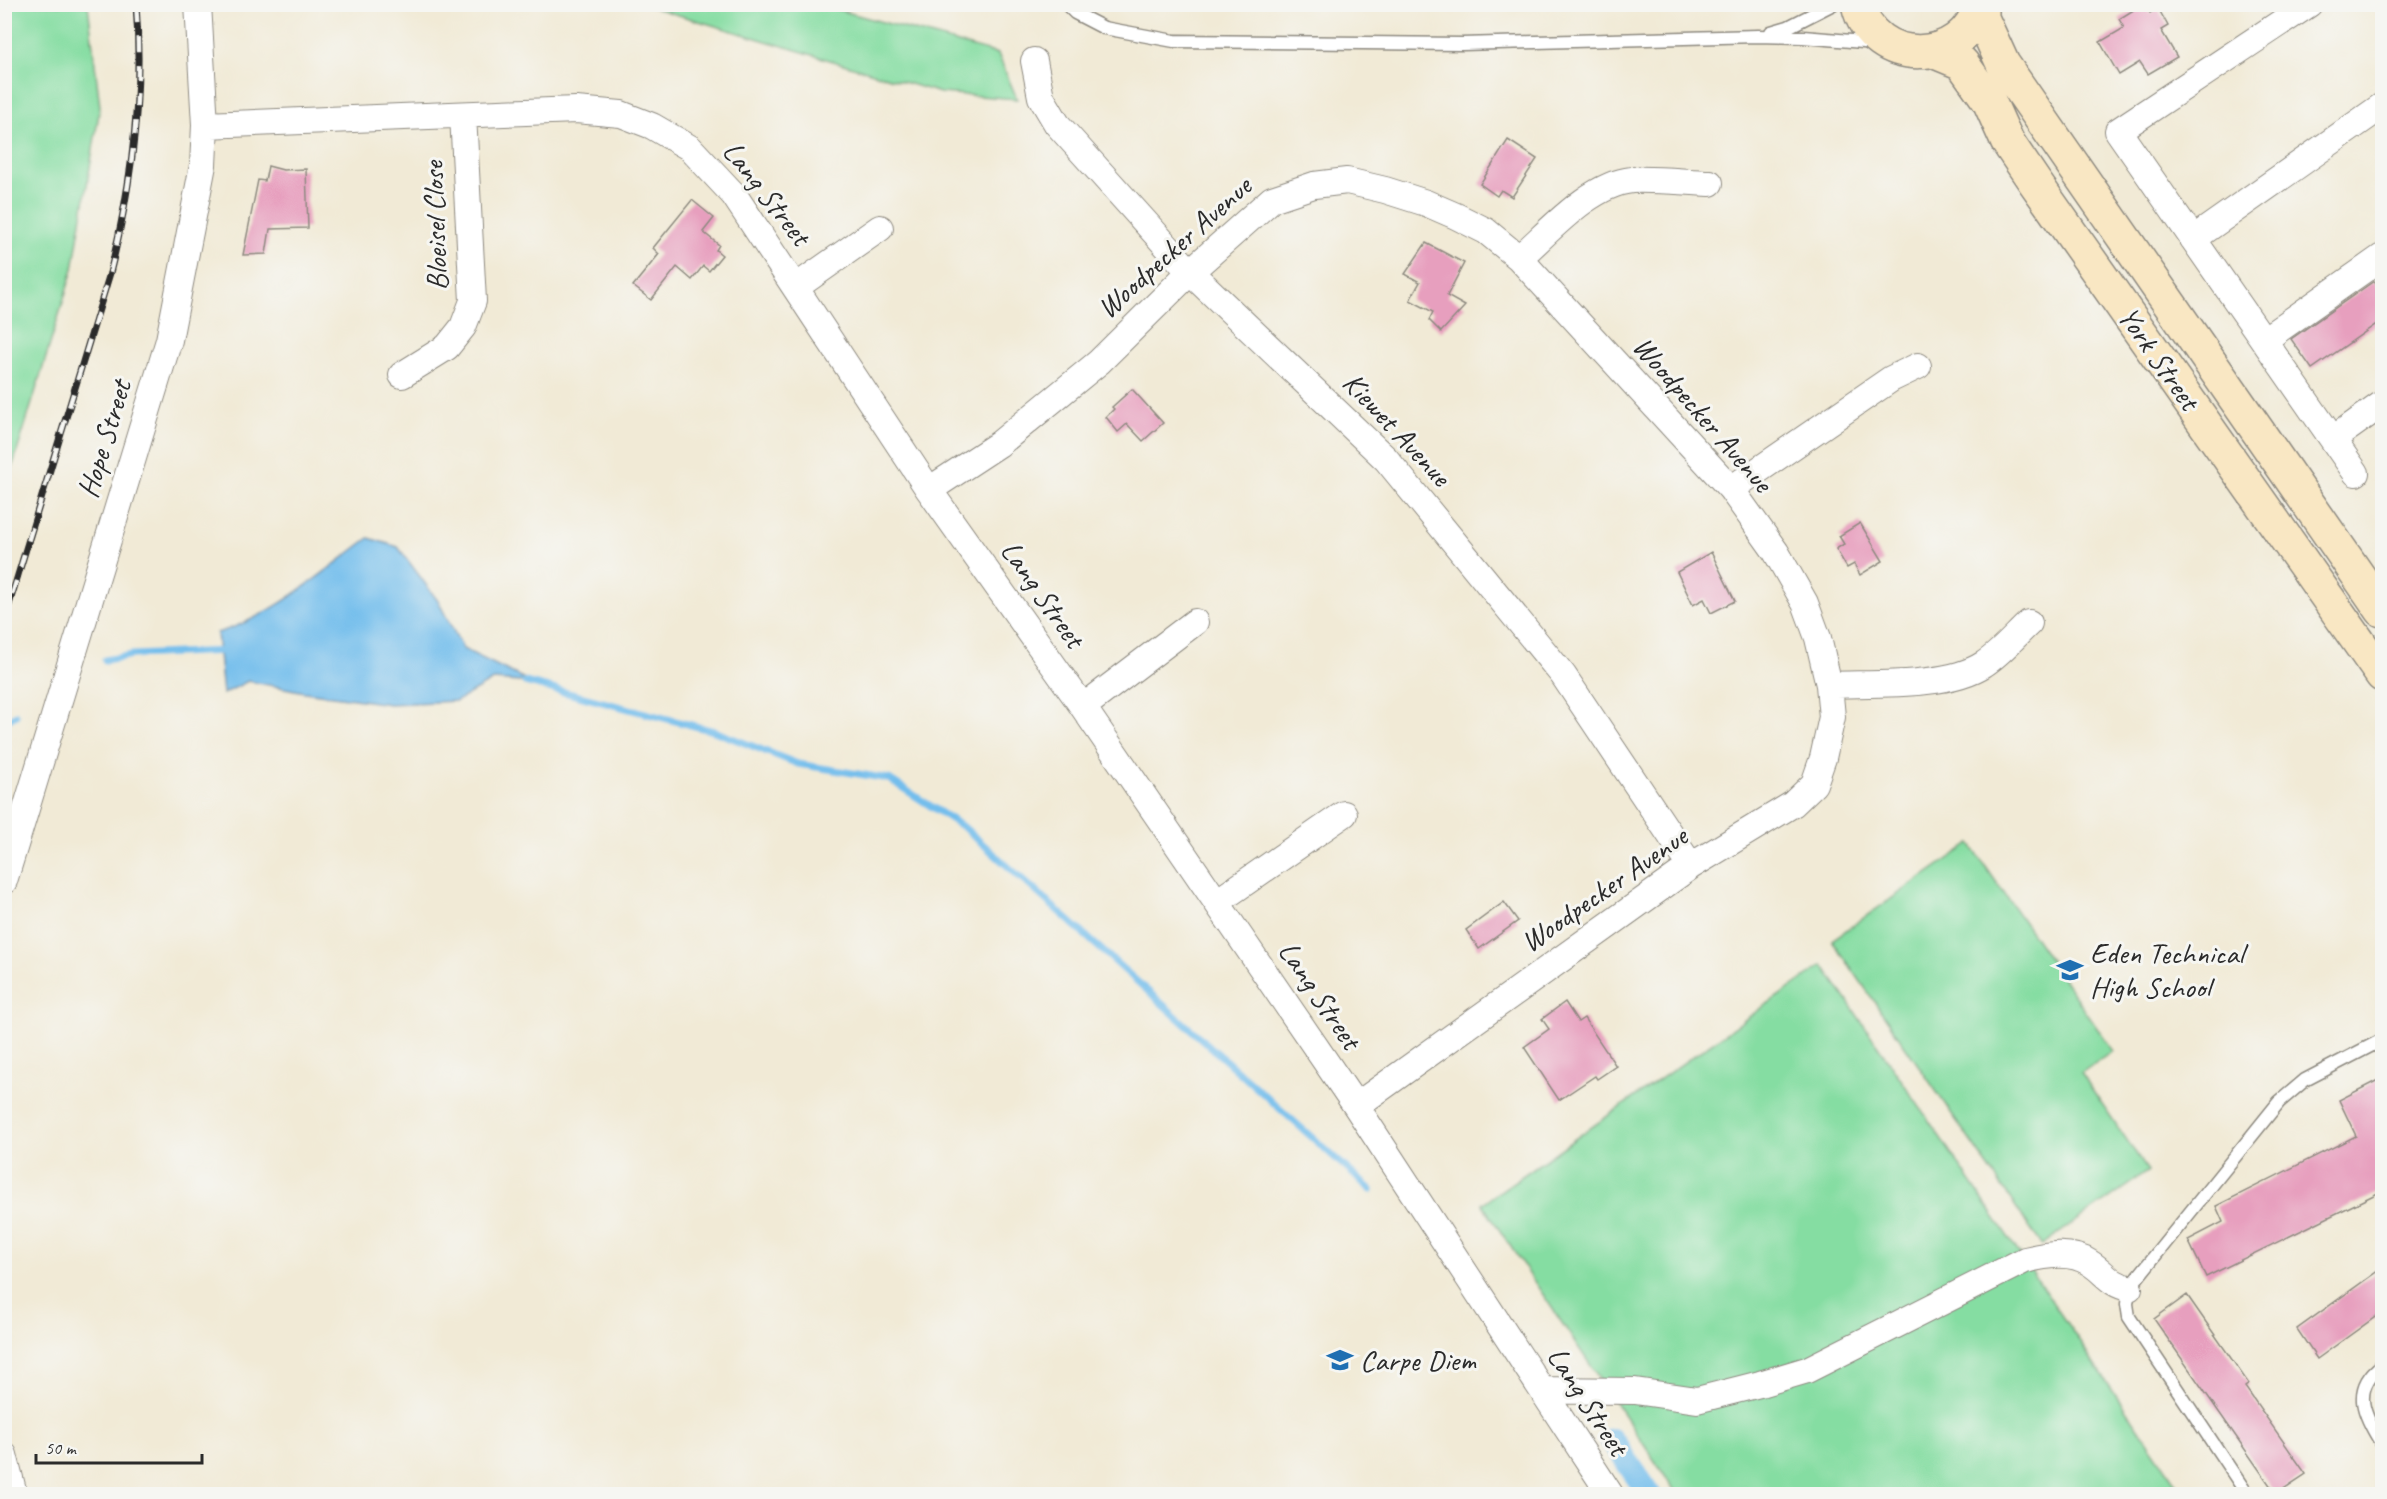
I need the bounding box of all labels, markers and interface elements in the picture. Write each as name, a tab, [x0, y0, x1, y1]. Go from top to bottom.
street label: Lang Street	[714, 133, 821, 255]
street label: Bloeisel Close	[414, 159, 456, 291]
street label: Woodpecker Avenue	[1089, 166, 1261, 326]
street label: York Street	[2110, 299, 2210, 420]
street label: Woodpecker Avenue	[1625, 328, 1783, 502]
street label: Kiewet Avenue	[1335, 364, 1461, 496]
street label: Hope Street	[68, 373, 141, 502]
street label: Lang Street	[992, 533, 1095, 657]
street label: Woodpecker Avenue	[1513, 816, 1697, 960]
street label: Lang Street	[1270, 934, 1372, 1059]
place label: Eden Technical High School	[2090, 934, 2248, 1006]
school or university icon: Eden Technical High School	[2055, 955, 2085, 985]
street label: Lang Street	[1539, 1339, 1639, 1465]
place label: Carpe Diem	[1360, 1341, 1477, 1379]
school or university icon: Carpe Diem	[1325, 1345, 1355, 1375]
scale bar	[36, 1427, 202, 1465]
text: 50 m	[45, 1437, 78, 1459]

